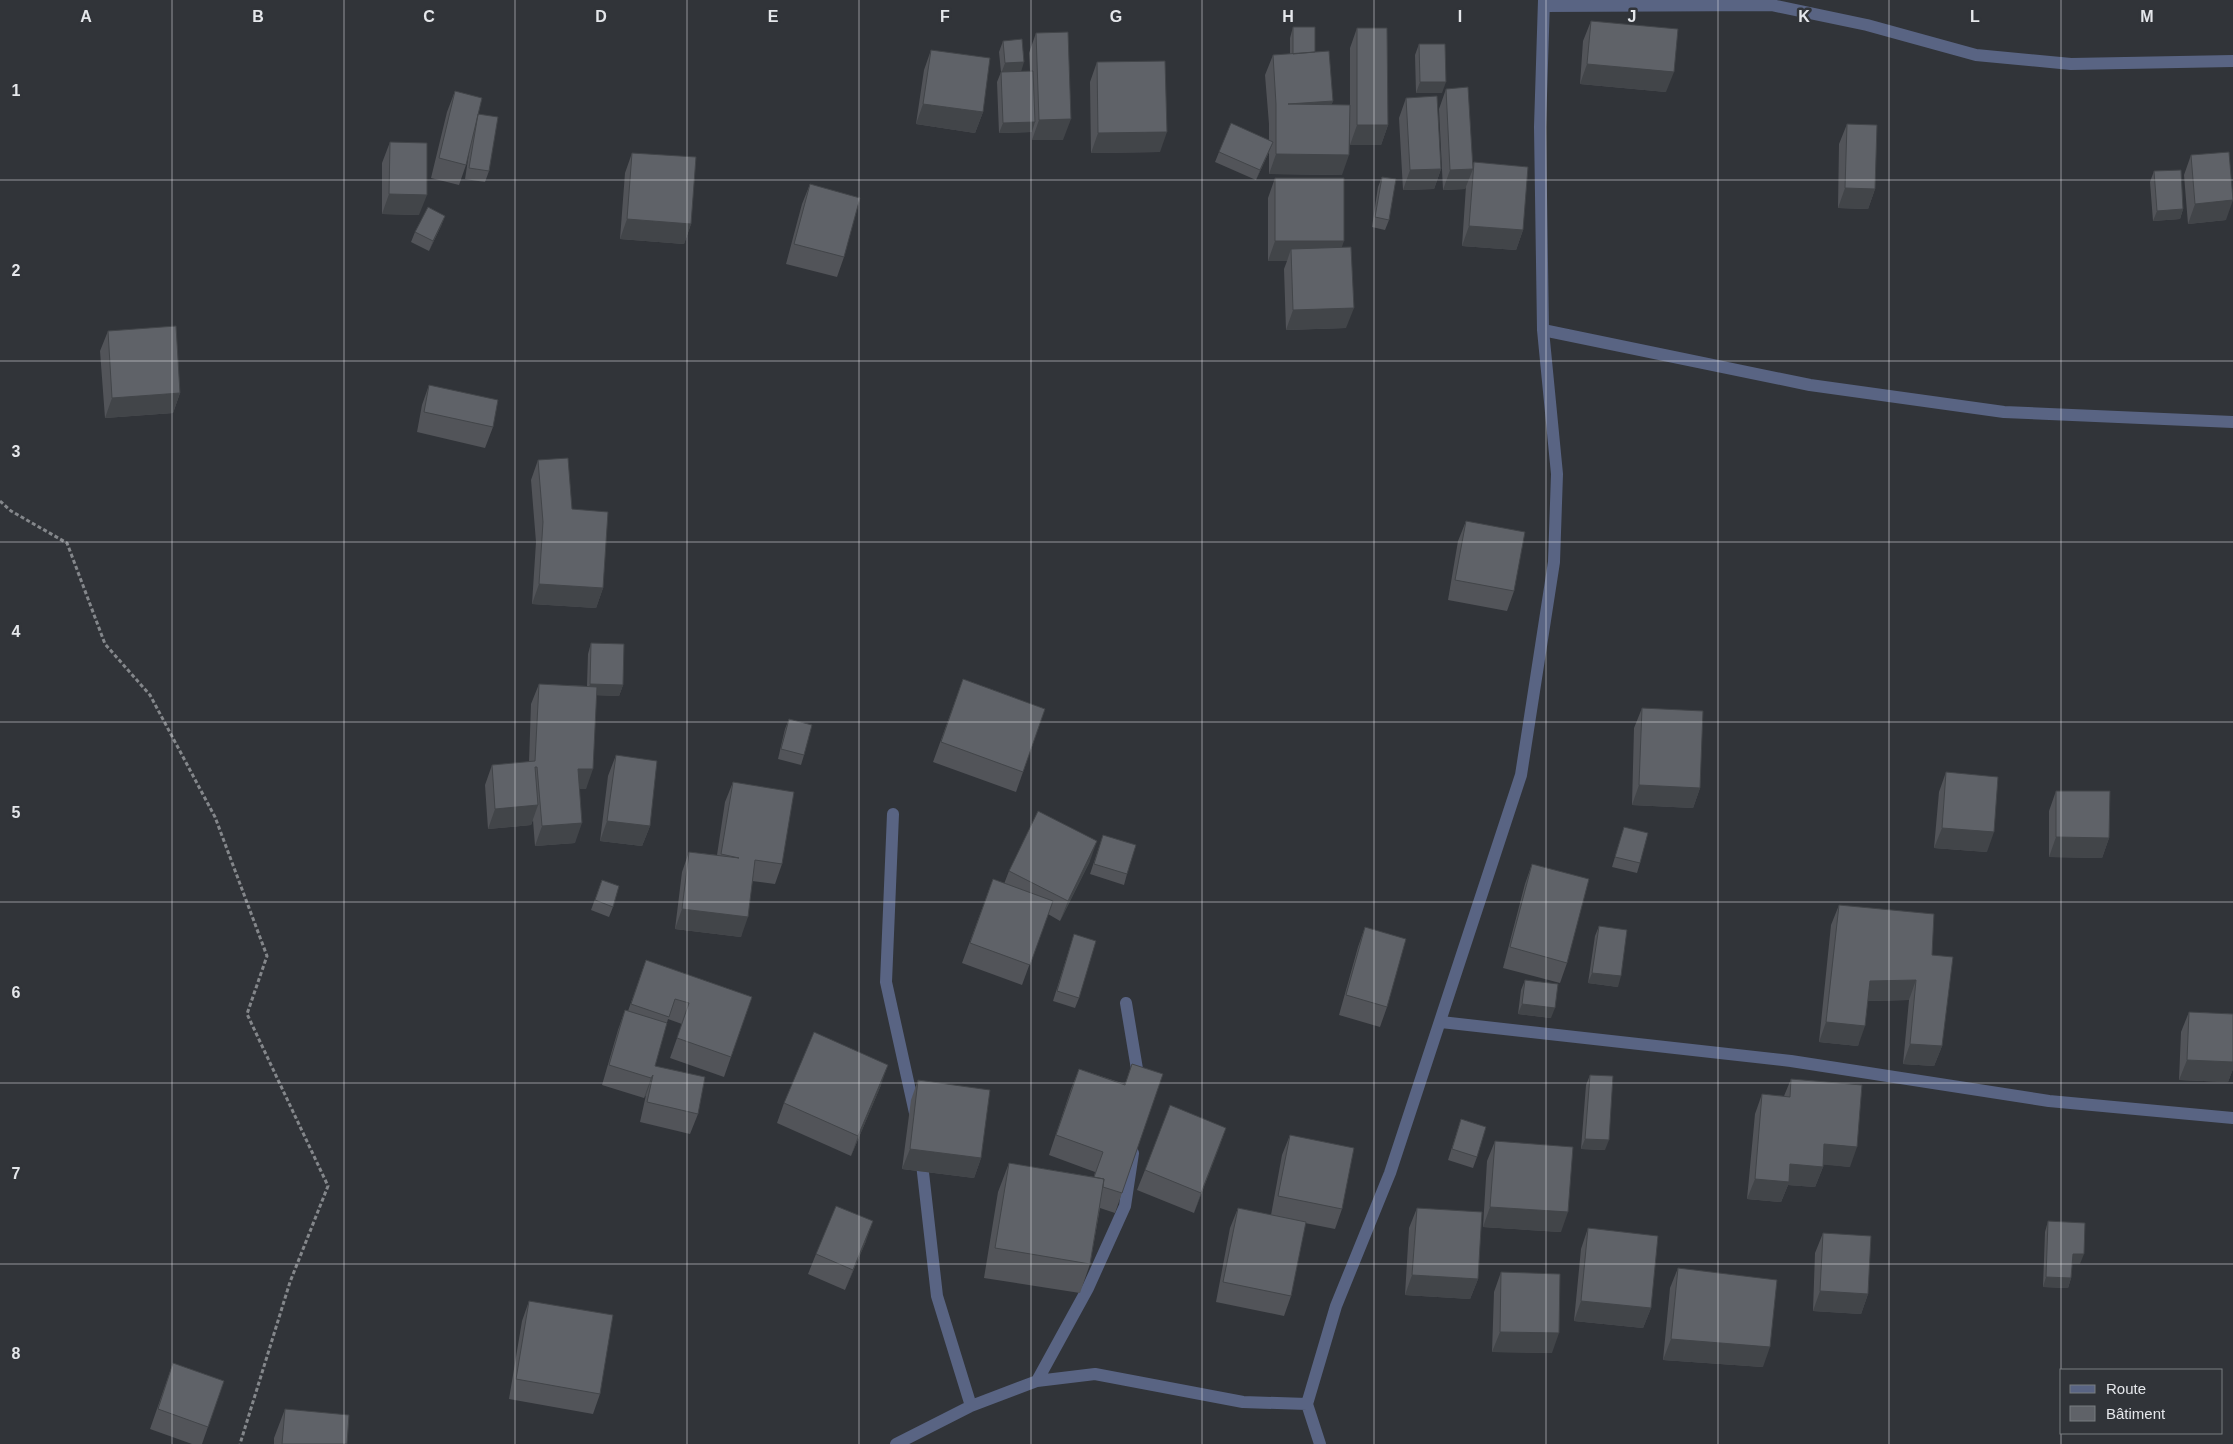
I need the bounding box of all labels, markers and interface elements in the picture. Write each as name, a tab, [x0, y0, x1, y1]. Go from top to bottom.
text: A	[80, 8, 92, 25]
text: B	[252, 8, 264, 25]
text: C	[423, 8, 435, 25]
text: D	[595, 8, 607, 25]
text: E	[768, 8, 779, 25]
text: F	[940, 8, 950, 25]
text: G	[1110, 8, 1122, 25]
text: H	[1282, 8, 1294, 25]
text: I	[1458, 8, 1462, 25]
text: J	[1628, 8, 1636, 25]
text: K	[1798, 8, 1810, 25]
text: L	[1970, 8, 1980, 25]
text: M	[2140, 8, 2154, 25]
text: 1	[12, 82, 21, 99]
text: 2	[12, 262, 21, 279]
text: 3	[12, 443, 21, 460]
text: 4	[12, 623, 21, 640]
text: 5	[12, 804, 21, 821]
text: 6	[12, 984, 21, 1001]
text: 7	[12, 1165, 21, 1182]
text: 8	[12, 1345, 21, 1362]
legend	[2060, 1369, 2223, 1434]
text: Route	[2106, 1380, 2146, 1397]
text: Bâtiment	[2106, 1405, 2166, 1422]

